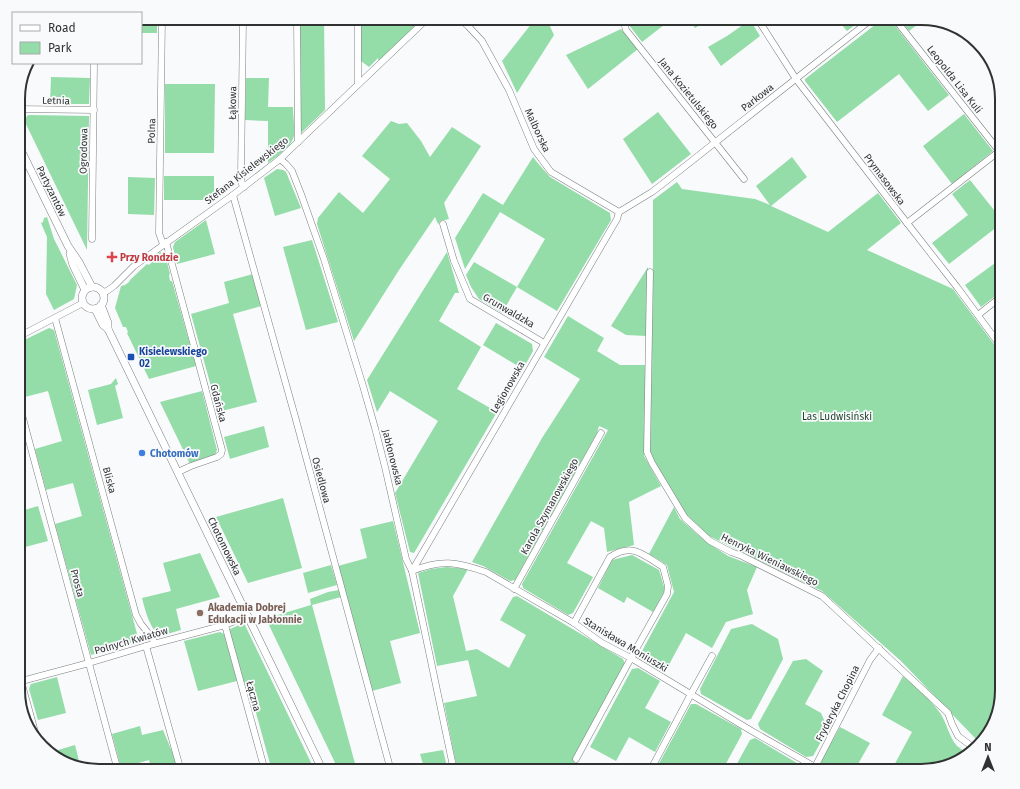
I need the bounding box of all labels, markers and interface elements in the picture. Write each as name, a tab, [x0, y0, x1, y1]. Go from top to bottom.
legend	[12, 12, 142, 64]
text: Road	[48, 21, 76, 35]
text: Park	[48, 41, 72, 55]
street label: Leopolda Lisa Kuli	[924, 43, 984, 116]
street label: Jana Kozietulskiego	[656, 56, 721, 132]
street label: Parkowa	[739, 81, 776, 114]
street label: Łąkowa	[227, 86, 239, 120]
street label: Letnia	[42, 95, 70, 107]
street label: Malborska	[522, 107, 552, 154]
street label: Polna	[146, 118, 158, 144]
street label: Ogrodowa	[78, 128, 90, 174]
street label: Stefana Kisielewskiego	[202, 134, 291, 207]
street label: Prymasowska	[861, 152, 907, 208]
street label: Partyzantów	[34, 164, 69, 219]
marker: Przy Rondzie	[107, 252, 117, 262]
place label: Przy Rondzie	[120, 252, 179, 264]
street label: Grunwaldzka	[480, 291, 537, 331]
place label: Kisielewskiego 02	[139, 346, 207, 370]
marker: Kisielewskiego 02	[126, 352, 136, 362]
street label: Legionowska	[488, 359, 528, 416]
street label: Gdańska	[207, 383, 230, 423]
park label: Las Ludwisiński	[802, 410, 872, 423]
street label: Jabłonowska	[379, 428, 405, 486]
place label: Chotomów	[150, 447, 199, 460]
marker: Chotomów	[137, 448, 147, 458]
street label: Osiedlowa	[309, 456, 333, 505]
street label: Karola Szymanowskiego	[518, 456, 581, 557]
street label: Bliska	[100, 466, 118, 495]
street label: Chotomowska	[205, 515, 243, 577]
street label: Henryka Wieniawskiego	[719, 531, 820, 589]
street label: Prosta	[68, 568, 87, 599]
place label: Akademia Dobrej Edukacji w Jabłonnie	[207, 602, 303, 626]
marker: Akademia Dobrej Edukacji w Jabłonnie	[195, 608, 205, 618]
street label: Stanisława Moniuszki	[581, 615, 670, 675]
street label: Polnych Kwiatów	[93, 625, 169, 657]
street label: Fryderyka Chopina	[814, 663, 862, 744]
street label: Łączna	[243, 680, 263, 713]
north arrow	[968, 737, 1008, 777]
text: N	[984, 741, 992, 754]

